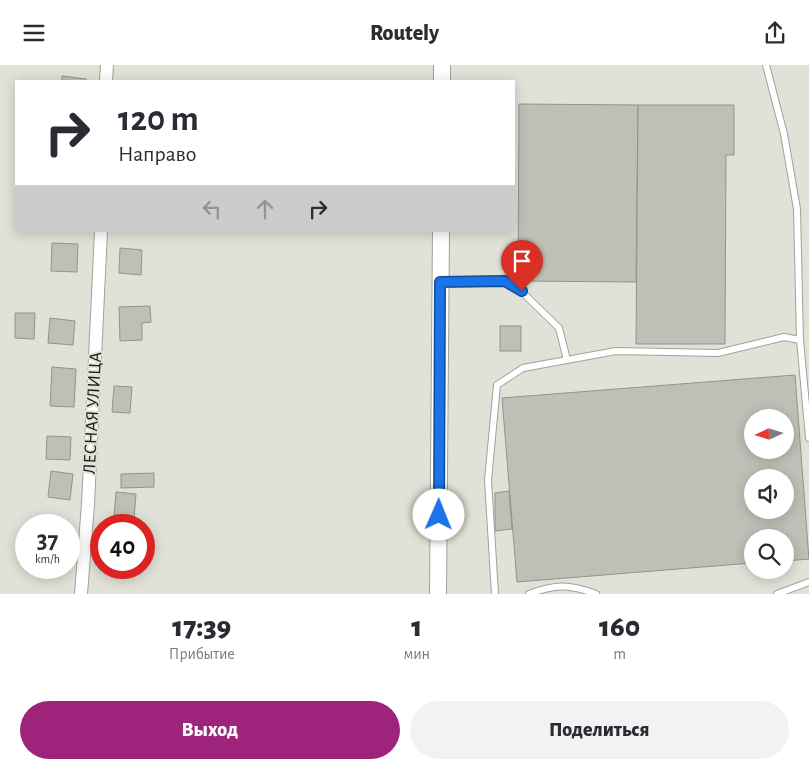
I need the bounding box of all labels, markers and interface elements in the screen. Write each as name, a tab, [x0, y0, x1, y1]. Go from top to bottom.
icon: menu	[20, 19, 48, 47]
icon: share	[761, 19, 789, 47]
text: Routely	[370, 22, 439, 44]
icon: right	[35, 100, 100, 165]
text: 120 m	[118, 102, 199, 137]
text: Направо	[118, 143, 196, 165]
icon: left	[198, 195, 226, 223]
icon: ahead	[251, 195, 279, 223]
icon: right	[304, 195, 332, 223]
pin	[501, 240, 543, 291]
icon: arrive	[508, 247, 536, 275]
street label: ЛЕСНАЯ УЛИЦА	[81, 351, 105, 475]
north arrow	[744, 409, 794, 459]
map controls	[744, 409, 794, 579]
button: sound	[744, 469, 794, 519]
position arrow	[412, 488, 464, 540]
speed limit sign: 40	[90, 514, 155, 579]
text: 37	[37, 528, 58, 553]
button: search	[744, 529, 794, 579]
text: km/h	[35, 553, 60, 565]
text: 17:39	[172, 612, 231, 642]
text: 1	[411, 612, 422, 642]
text: 160	[599, 612, 640, 642]
text: Прибытие	[169, 646, 235, 662]
text: мин	[404, 646, 430, 662]
text: m	[613, 646, 626, 662]
button: Выход	[20, 701, 400, 759]
button: Поделиться	[410, 701, 789, 759]

